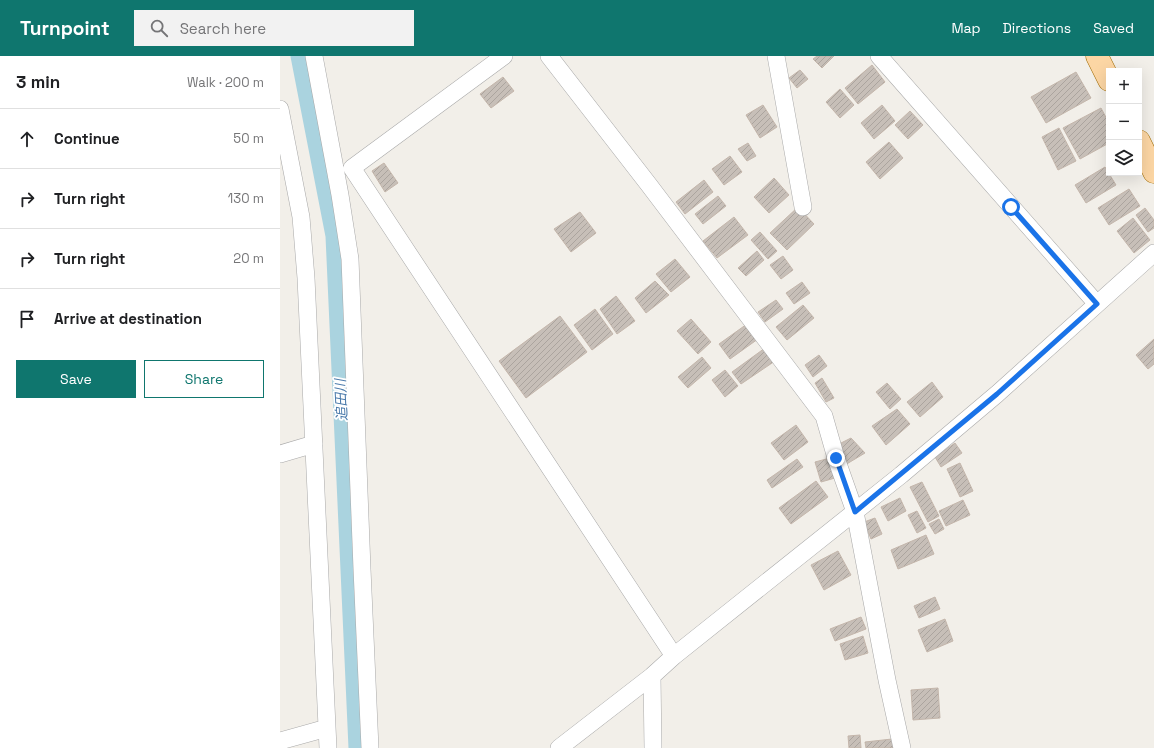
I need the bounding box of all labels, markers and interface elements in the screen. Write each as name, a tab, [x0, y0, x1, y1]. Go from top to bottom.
search box	[134, 10, 414, 46]
text: Turnpoint	[20, 16, 110, 41]
icon: search	[148, 17, 170, 39]
text: Search here	[180, 19, 266, 38]
text: Map	[951, 19, 981, 37]
text: Directions	[1003, 19, 1071, 37]
text: Saved	[1093, 19, 1134, 37]
map controls	[1106, 68, 1142, 176]
button: +	[1106, 68, 1142, 104]
text: 3 min	[16, 71, 60, 93]
text: Walk · 200 m	[187, 74, 264, 91]
button: −	[1106, 104, 1142, 140]
icon: ahead	[16, 128, 38, 150]
text: Continue	[54, 129, 120, 148]
text: 50 m	[233, 130, 264, 147]
button: layers	[1106, 140, 1142, 176]
icon: right	[16, 188, 38, 210]
text: Turn right	[54, 189, 125, 208]
text: 130 m	[228, 190, 264, 207]
route start	[1002, 198, 1020, 216]
icon: right	[16, 248, 38, 270]
text: Turn right	[54, 249, 125, 268]
text: 20 m	[233, 250, 264, 267]
icon: arrive	[16, 308, 38, 330]
text: Arrive at destination	[54, 309, 202, 328]
button: Save	[16, 360, 136, 398]
button: Share	[144, 360, 264, 398]
water label: 追田川	[331, 377, 351, 421]
route end	[827, 449, 845, 467]

